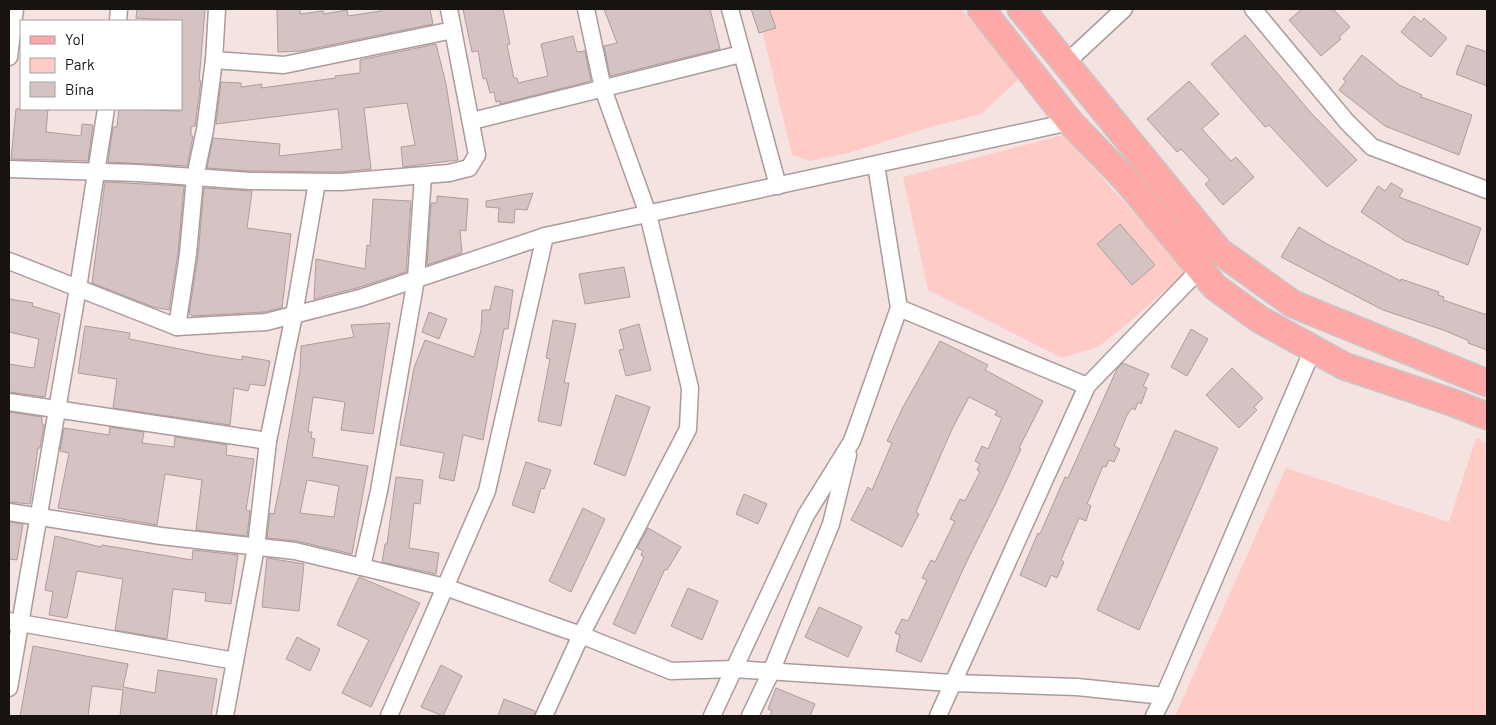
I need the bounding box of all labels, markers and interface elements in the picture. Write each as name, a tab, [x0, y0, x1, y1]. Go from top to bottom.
legend	[20, 20, 182, 110]
text: Yol	[65, 30, 84, 48]
text: Park	[65, 55, 95, 73]
text: Bina	[65, 80, 94, 98]

